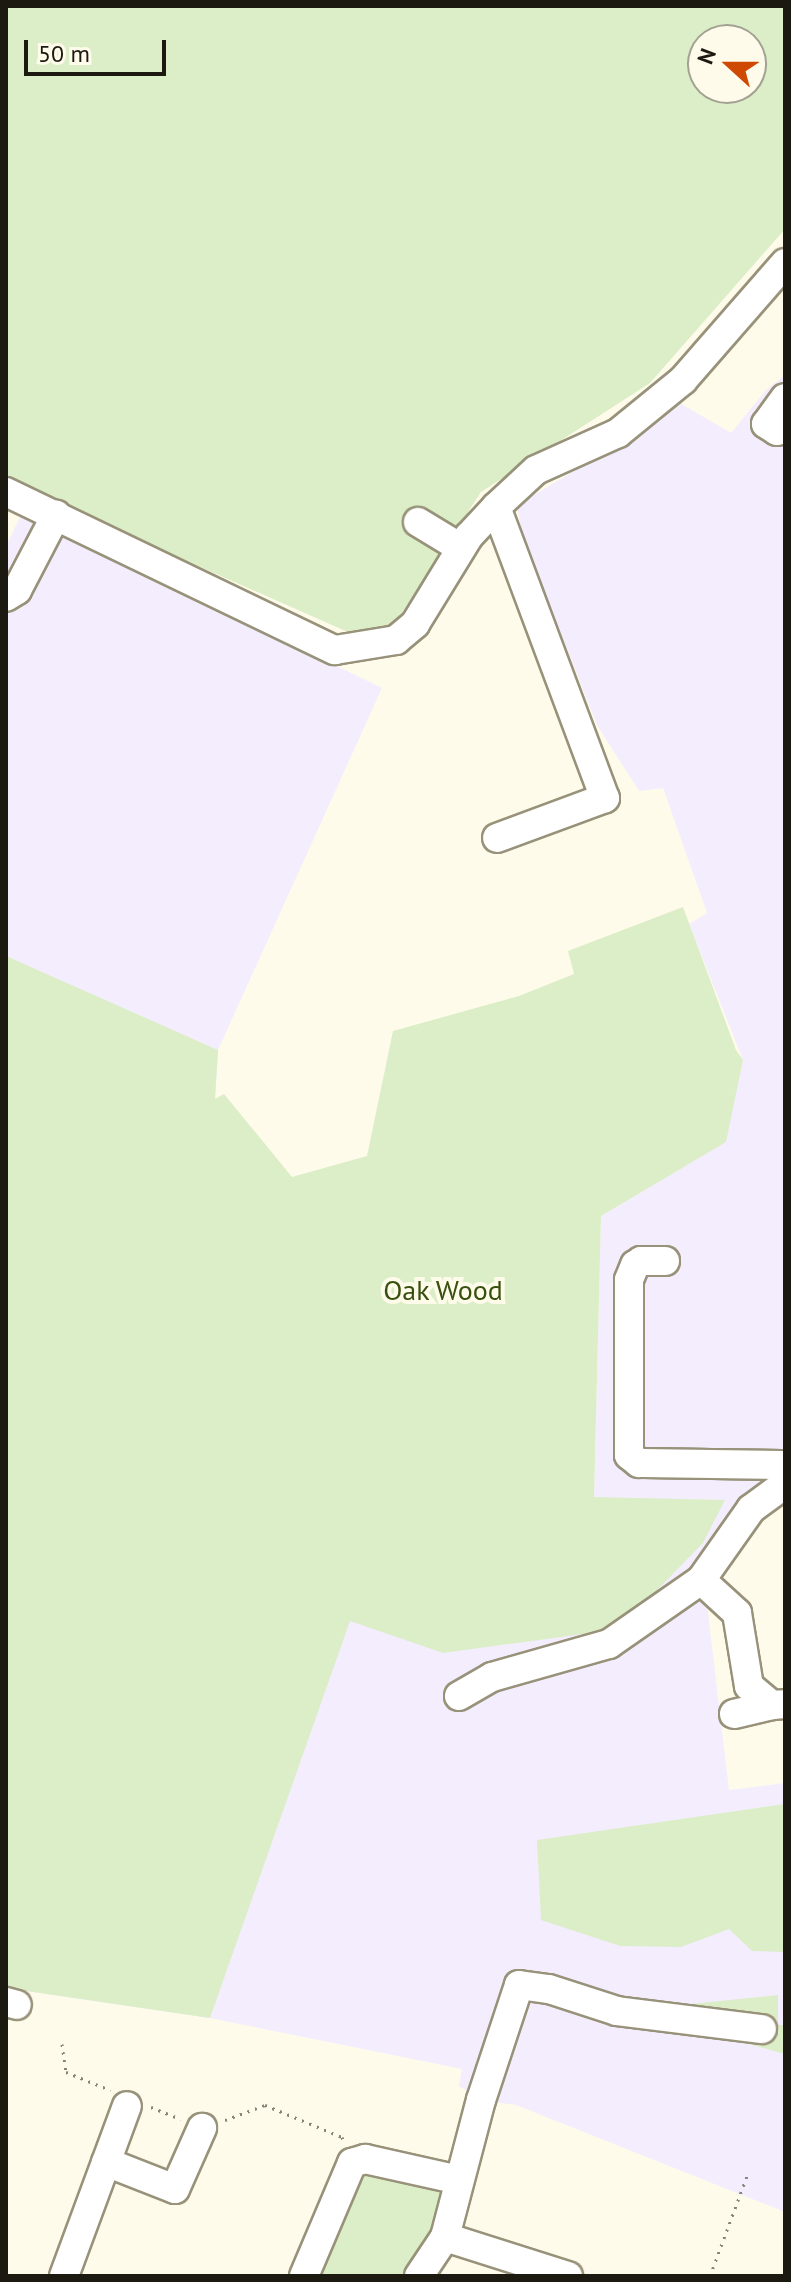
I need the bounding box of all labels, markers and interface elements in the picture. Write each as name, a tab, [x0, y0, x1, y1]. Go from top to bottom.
scale bar	[28, 24, 170, 74]
north arrow	[687, 24, 767, 104]
text: 50 m	[38, 38, 90, 69]
text: N	[691, 44, 722, 68]
park label: Oak Wood	[382, 1273, 504, 1307]

